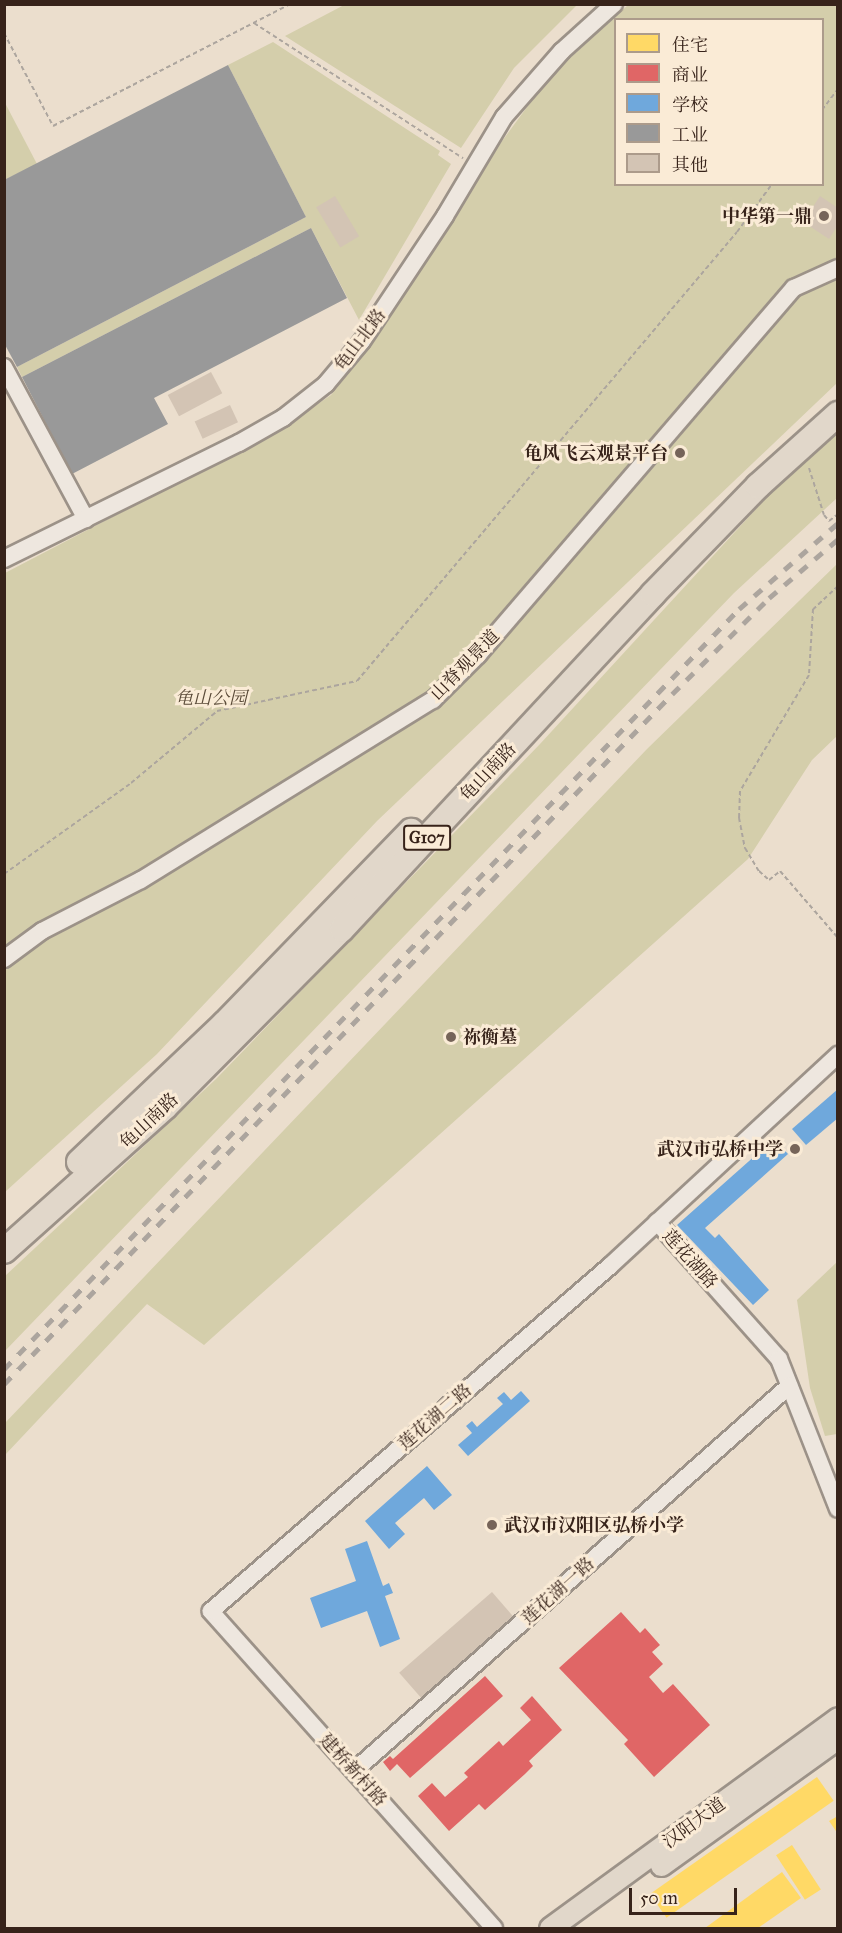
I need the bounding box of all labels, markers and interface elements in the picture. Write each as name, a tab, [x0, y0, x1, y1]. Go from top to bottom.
legend	[614, 18, 824, 186]
text: 住宅	[672, 34, 708, 56]
text: 商业	[672, 64, 708, 86]
text: 学校	[672, 94, 708, 116]
text: 工业	[672, 124, 708, 146]
text: 其他	[672, 154, 708, 176]
place label: 中华第一鼎	[722, 205, 812, 227]
marker: 中华第一鼎	[817, 209, 831, 223]
street label: 龟山北路	[330, 305, 390, 375]
place label: 龟风飞云观景平台	[524, 442, 668, 464]
marker: 龟风飞云观景平台	[673, 446, 687, 460]
street label: 山脊观景道	[426, 625, 504, 705]
park label: 龟山公园	[175, 687, 247, 709]
street label: 龟山南路	[456, 738, 520, 806]
road number: G107	[403, 825, 451, 851]
place label: 祢衡墓	[463, 1026, 517, 1048]
marker: 祢衡墓	[444, 1030, 458, 1044]
street label: 龟山南路	[115, 1089, 183, 1153]
place label: 武汉市弘桥中学	[657, 1138, 783, 1160]
marker: 武汉市弘桥中学	[788, 1142, 802, 1156]
street label: 莲花湖路	[658, 1225, 722, 1293]
street label: 莲花湖二路	[394, 1379, 476, 1455]
place label: 武汉市汉阳区弘桥小学	[504, 1514, 684, 1536]
marker: 武汉市汉阳区弘桥小学	[485, 1518, 499, 1532]
street label: 莲花湖一路	[517, 1553, 599, 1629]
street label: 建桥新村路	[315, 1729, 391, 1811]
street label: 汉阳大道	[659, 1793, 729, 1853]
scale bar	[632, 1876, 740, 1914]
text: 50 m	[640, 1887, 678, 1909]

